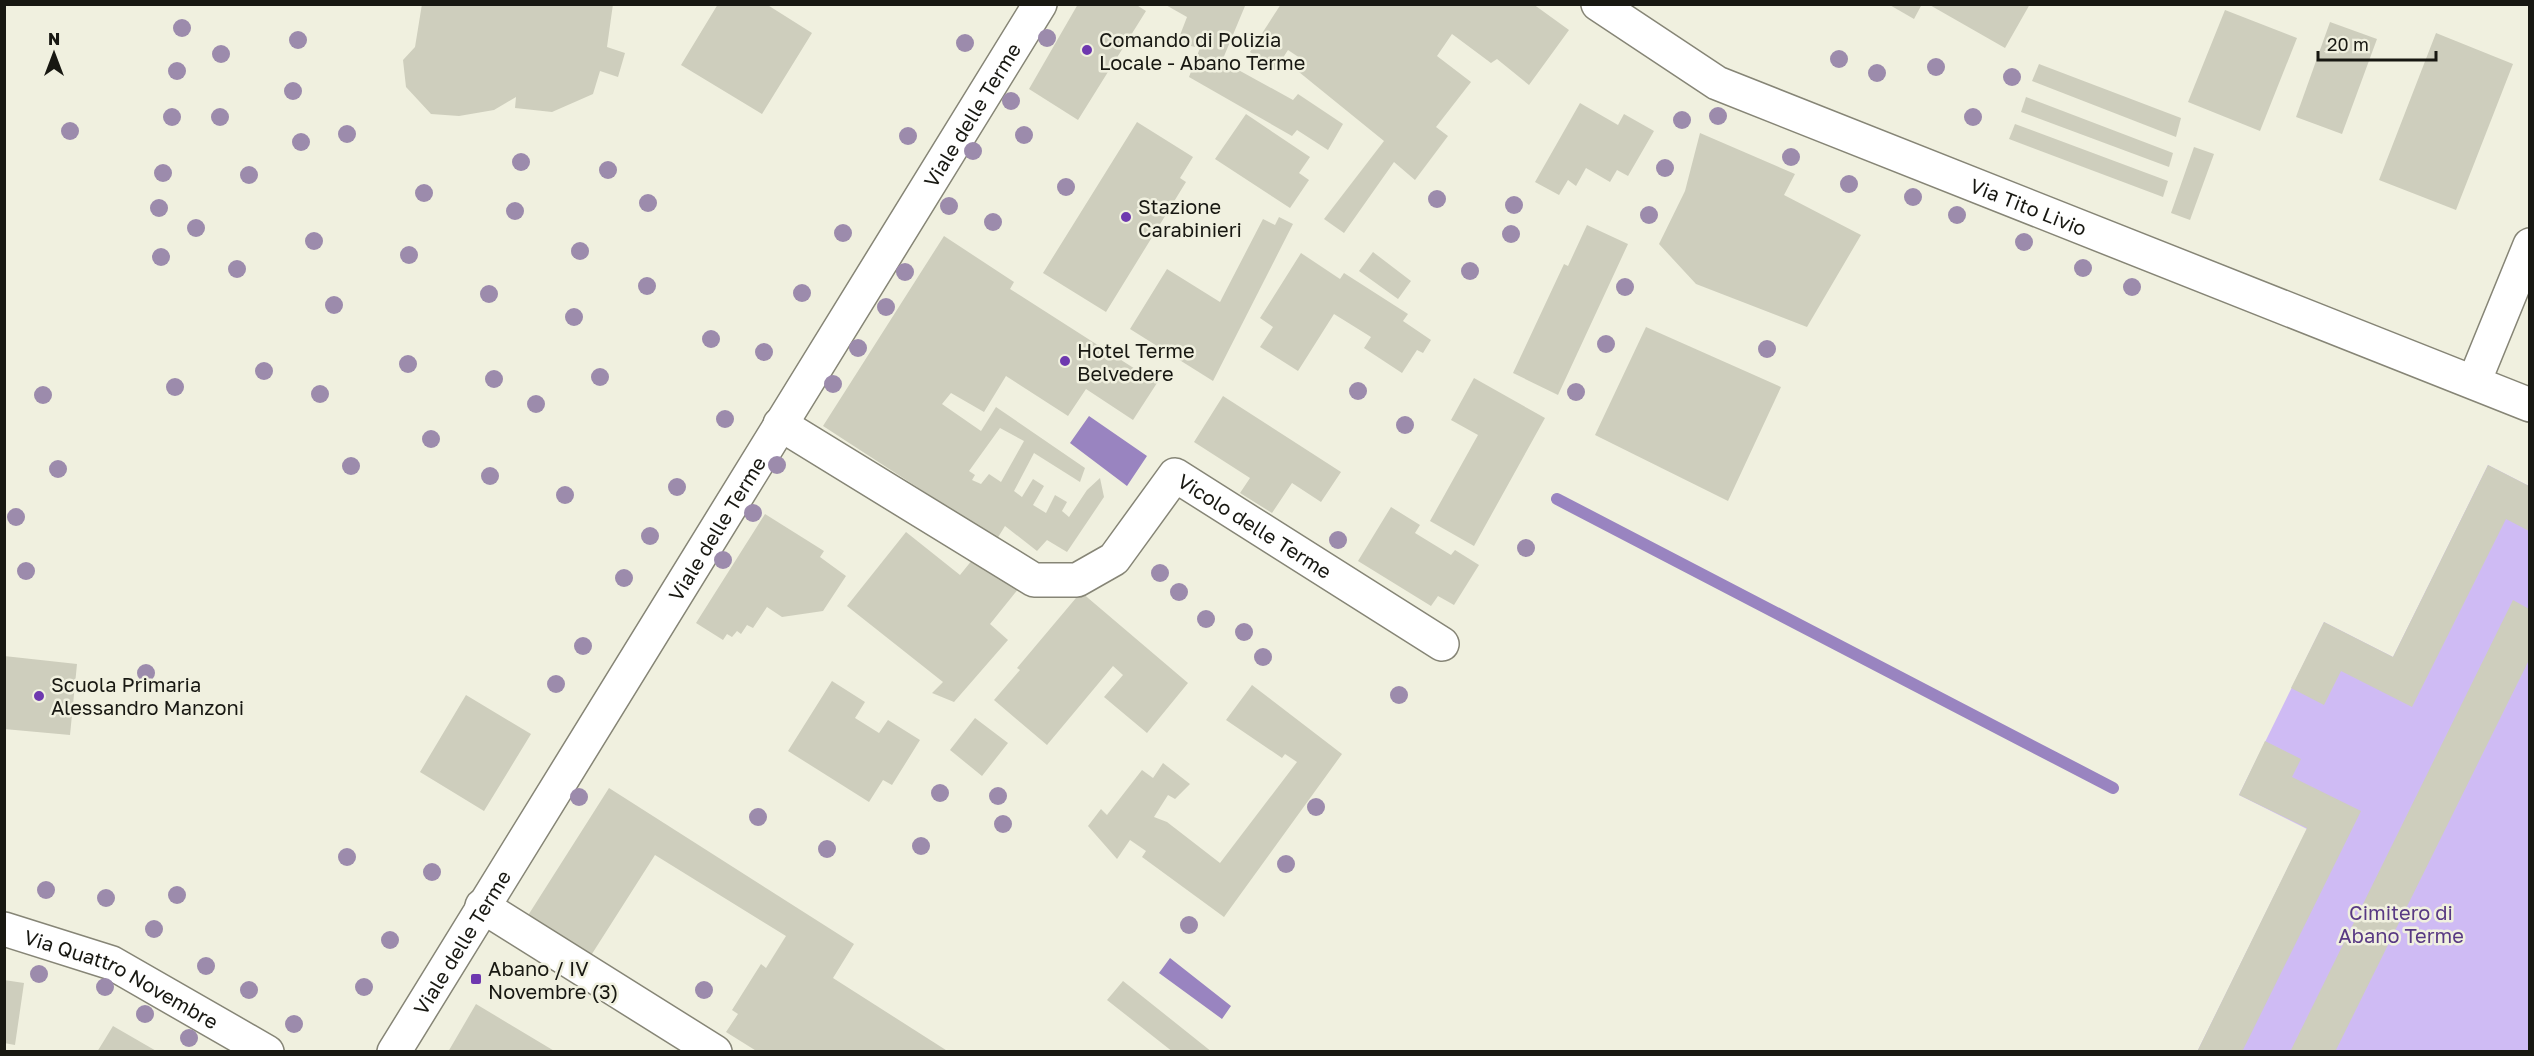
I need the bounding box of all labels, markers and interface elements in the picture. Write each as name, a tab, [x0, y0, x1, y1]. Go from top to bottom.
north arrow	[24, 24, 84, 84]
scale bar	[2318, 24, 2436, 62]
place label: Comando di Polizia Locale - Abano Terme	[1099, 27, 1305, 74]
text: N	[48, 29, 60, 49]
text: 20 m	[2327, 33, 2369, 55]
street label: Viale delle Terme	[918, 38, 1025, 191]
marker: Comando di Polizia Locale - Abano Terme	[1080, 43, 1094, 57]
street label: Via Tito Livio	[1967, 173, 2090, 240]
place label: Stazione Carabinieri	[1138, 194, 1242, 241]
marker: Stazione Carabinieri	[1119, 210, 1133, 224]
place label: Hotel Terme Belvedere	[1077, 338, 1195, 385]
marker: Hotel Terme Belvedere	[1058, 354, 1072, 368]
street label: Viale delle Terme	[663, 452, 770, 605]
street label: Vicolo delle Terme	[1174, 468, 1336, 583]
place label: Scuola Primaria Alessandro Manzoni	[51, 672, 244, 719]
marker: Scuola Primaria Alessandro Manzoni	[32, 689, 46, 703]
street label: Viale delle Terme	[408, 865, 515, 1019]
park label: Cimitero di Abano Terme	[2338, 900, 2464, 947]
street label: Via Quattro Novembre	[21, 924, 223, 1034]
place label: Abano / IV Novembre (3)	[488, 956, 618, 1003]
marker: Abano / IV Novembre (3)	[469, 972, 483, 986]

